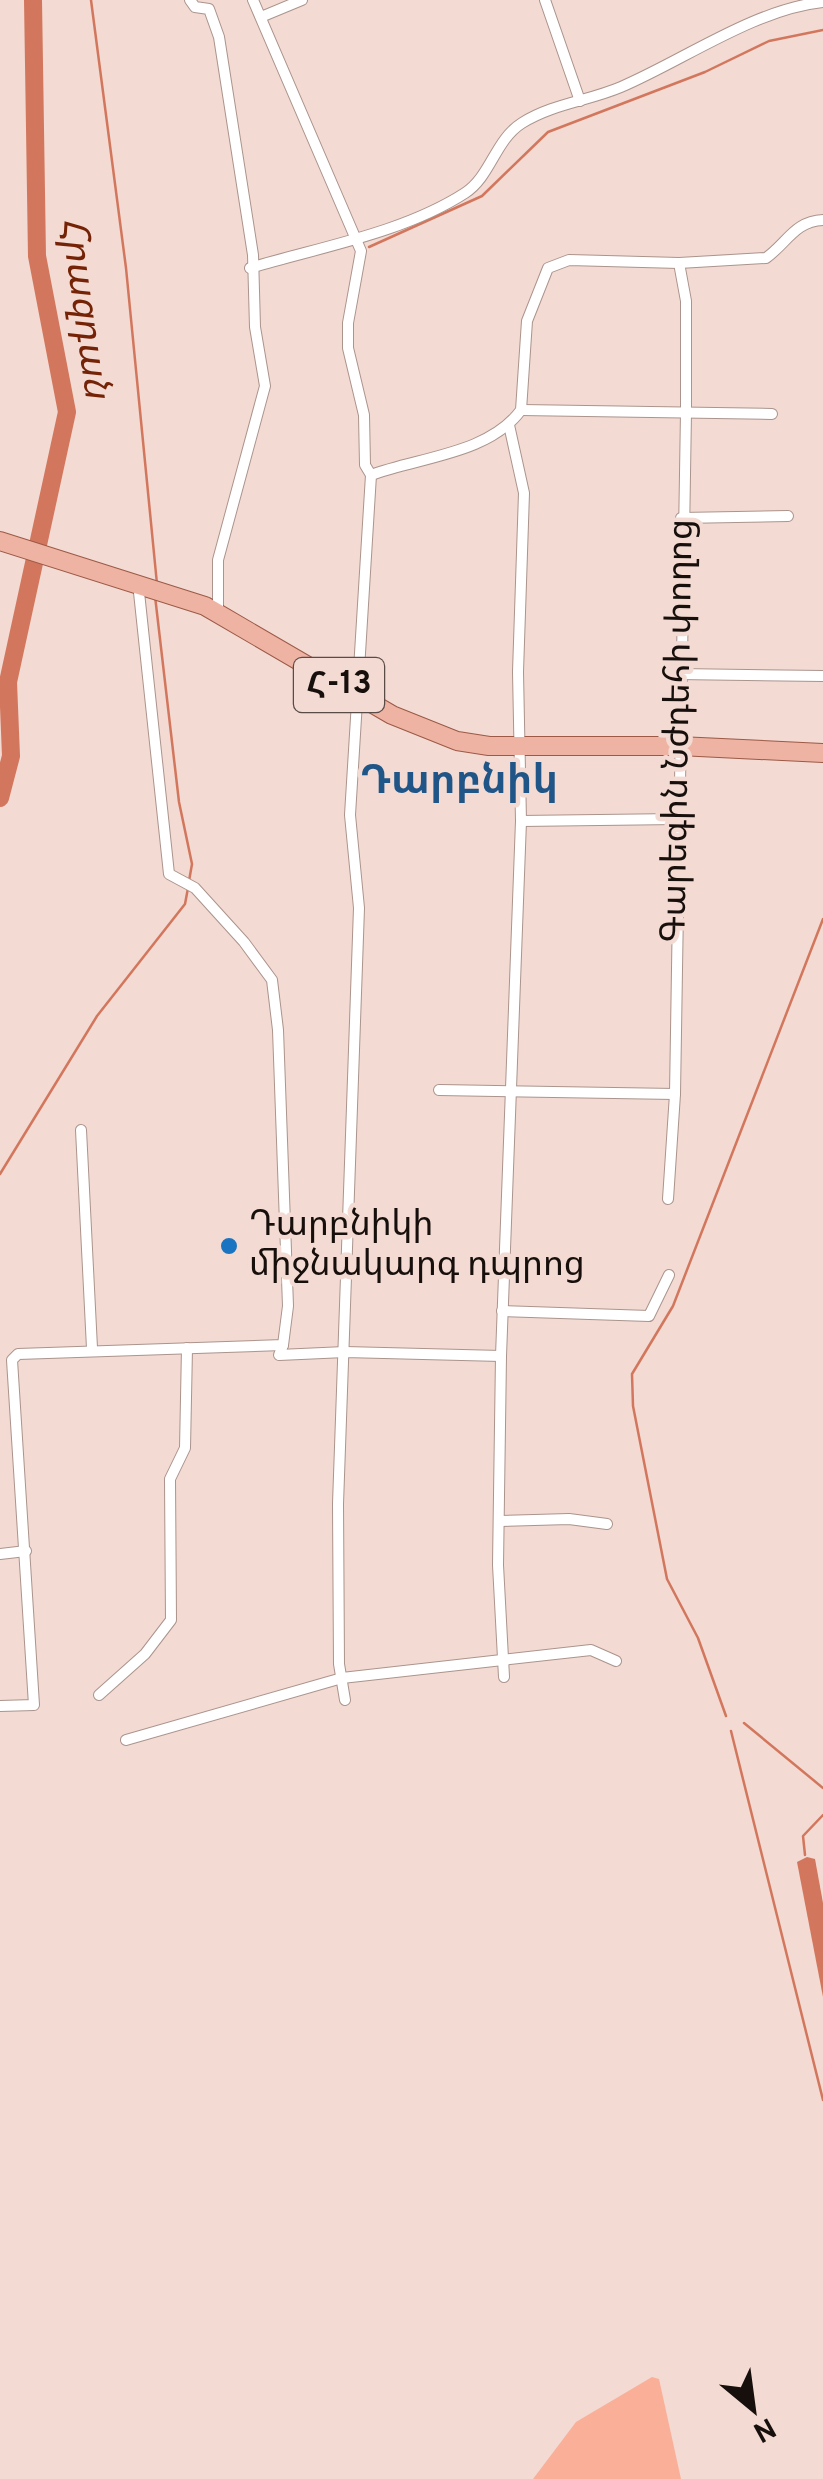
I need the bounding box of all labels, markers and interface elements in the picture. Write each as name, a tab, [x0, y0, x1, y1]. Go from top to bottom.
water label: Հրազդան	[46, 215, 120, 404]
street label: Գարեգին Նժդեհի փողոց	[653, 519, 705, 943]
road number: Հ-13	[294, 658, 384, 712]
district label: Դարբնիկ	[360, 758, 558, 808]
place label: Դարբնիկի միջնակարգ դպրոց	[249, 1204, 585, 1288]
marker: Դարբնիկի միջնակարգ դպրոց	[218, 1235, 240, 1257]
north arrow	[703, 2359, 803, 2459]
text: N	[746, 2408, 781, 2449]

